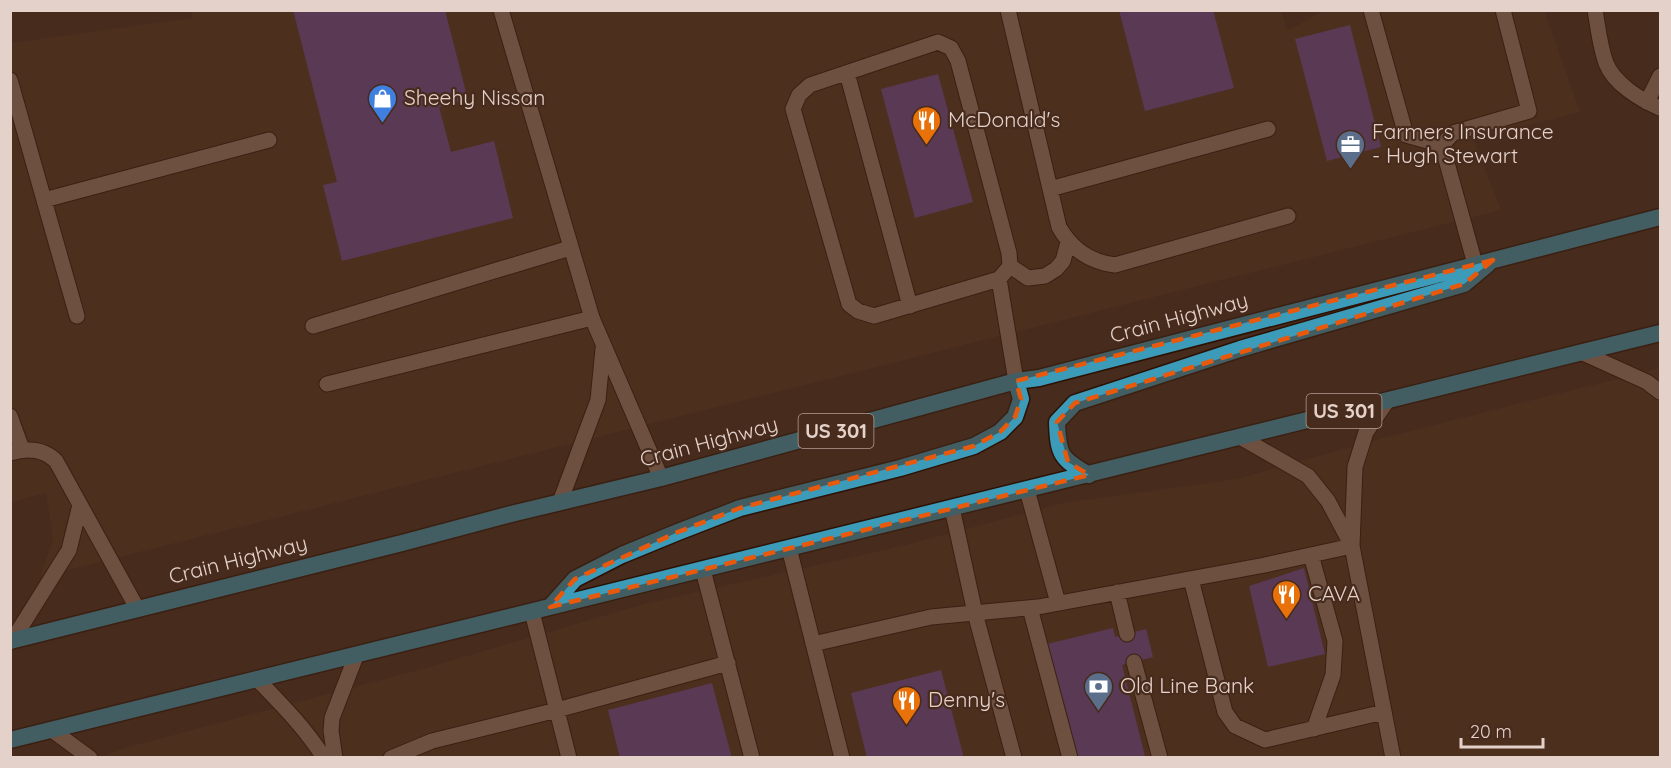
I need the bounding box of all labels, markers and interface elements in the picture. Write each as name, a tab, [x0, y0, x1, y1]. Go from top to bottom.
shop icon: Sheehy Nissan	[367, 82, 399, 124]
place label: Sheehy Nissan	[404, 84, 545, 110]
restaurant icon: McDonald's	[911, 104, 943, 146]
place label: McDonald's	[948, 106, 1060, 132]
place label: Farmers Insurance - Hugh Stewart	[1372, 118, 1554, 168]
office icon: Farmers Insurance - Hugh Stewart	[1335, 128, 1367, 170]
street label: Crain Highway	[1107, 286, 1251, 348]
road number: US 301	[1306, 394, 1382, 428]
street label: Crain Highway	[637, 410, 781, 472]
road number: US 301	[798, 414, 874, 448]
street label: Crain Highway	[166, 529, 310, 589]
restaurant icon: CAVA	[1271, 578, 1303, 620]
place label: CAVA	[1308, 580, 1360, 606]
bank icon: Old Line Bank	[1083, 670, 1115, 712]
place label: Old Line Bank	[1120, 672, 1254, 698]
restaurant icon: Denny's	[891, 684, 923, 726]
place label: Denny's	[928, 686, 1005, 712]
scale bar	[1461, 711, 1544, 749]
text: 20 m	[1470, 720, 1512, 743]

